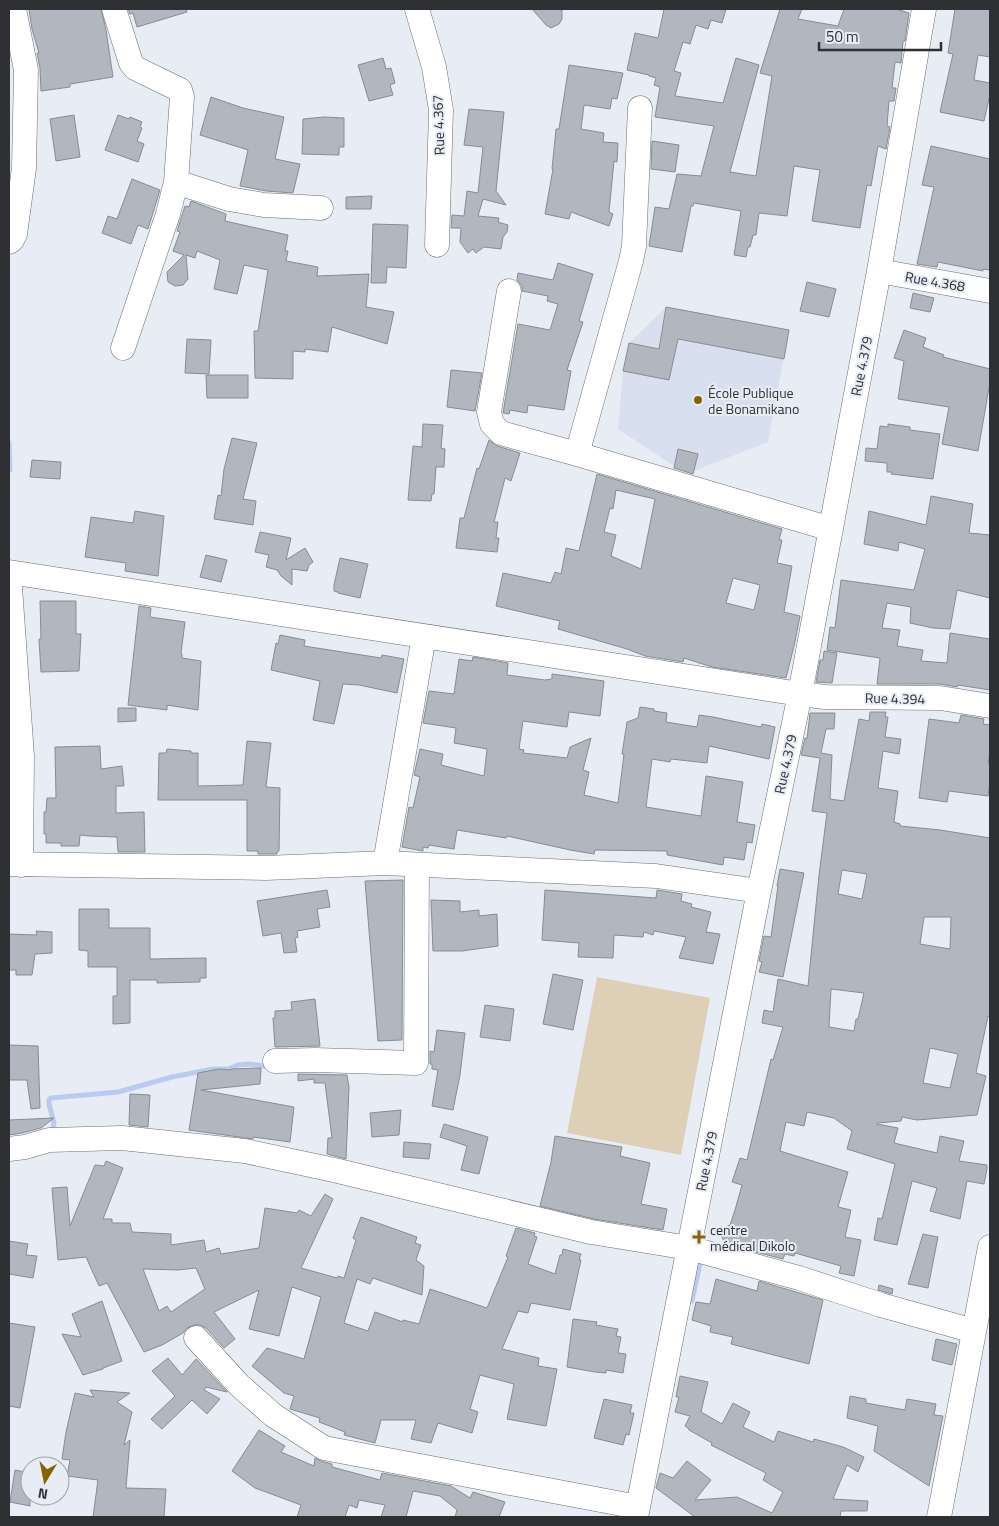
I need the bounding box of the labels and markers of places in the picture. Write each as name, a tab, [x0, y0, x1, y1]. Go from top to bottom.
place label: École Publique de Bonamikano	[708, 382, 799, 419]
marker: École Publique de Bonamikano	[692, 394, 704, 406]
place label: centre médical Dikolo	[710, 1219, 795, 1256]
marker: centre médical Dikolo	[692, 1230, 706, 1244]

